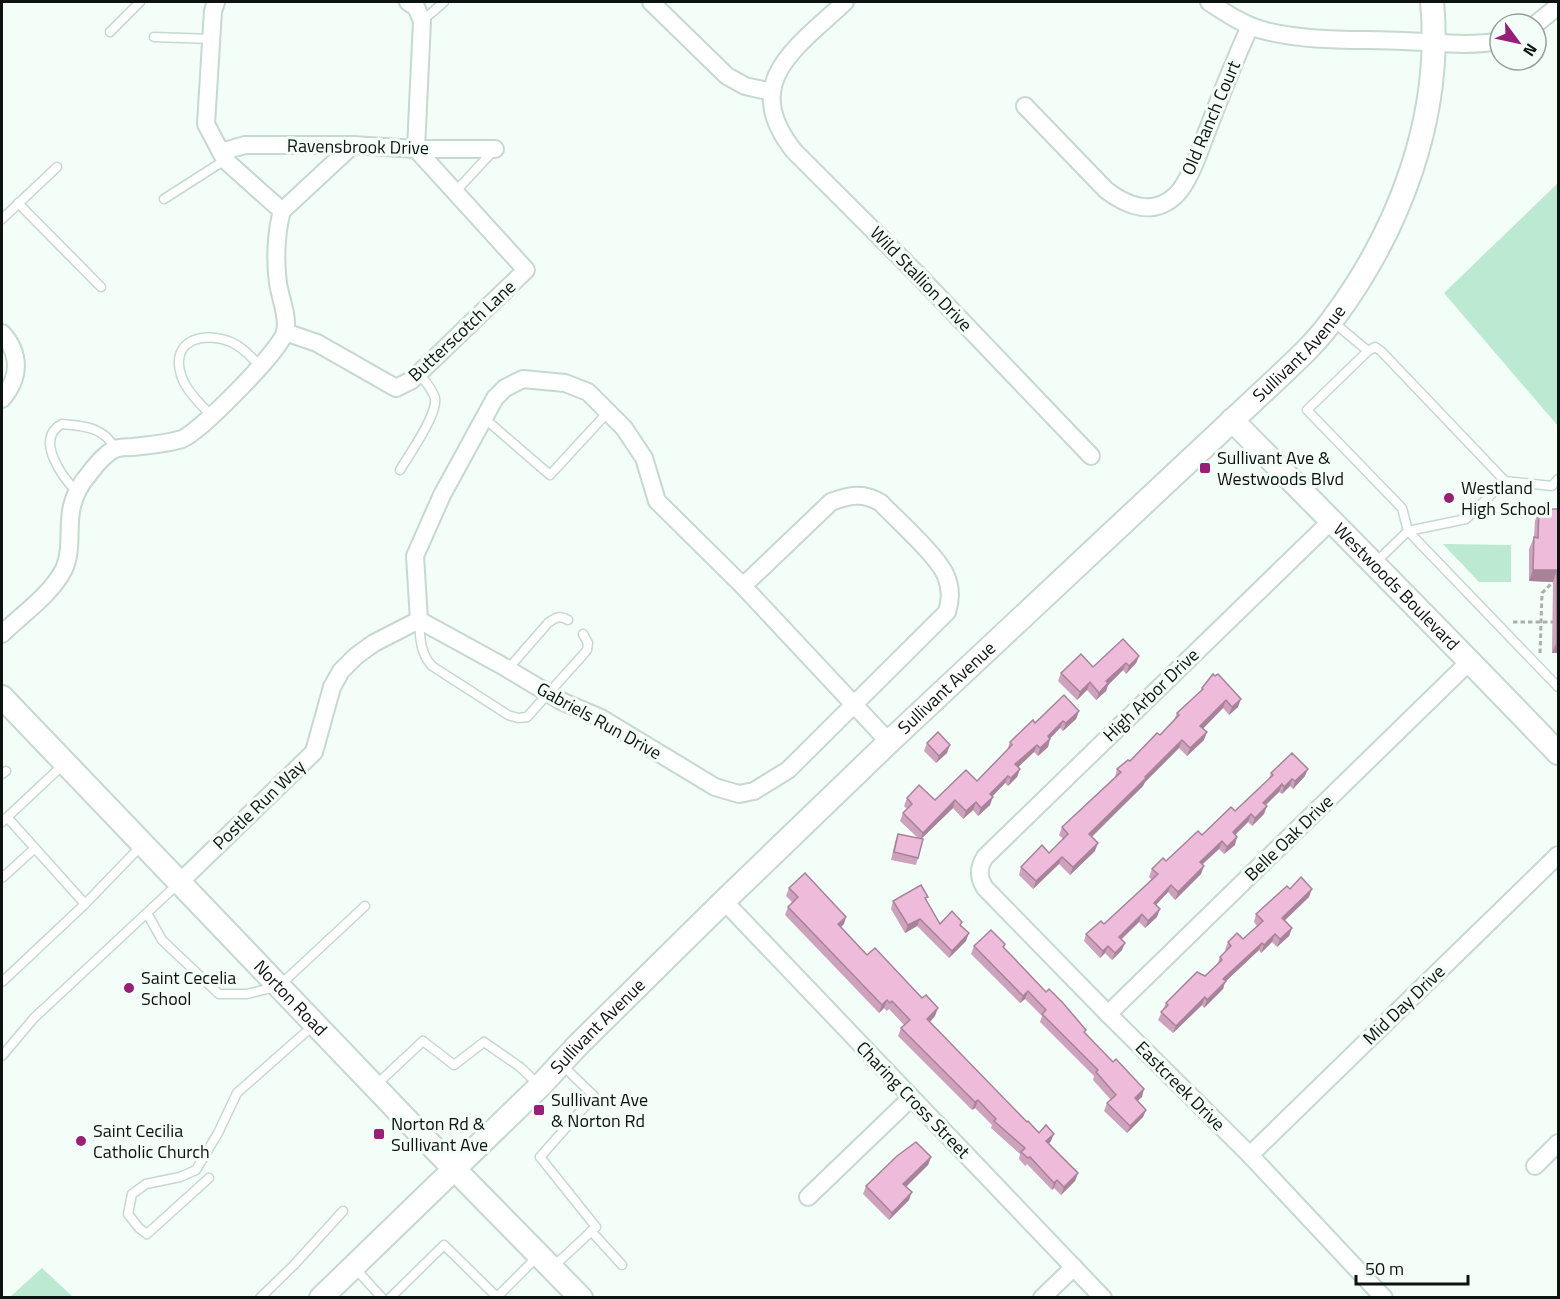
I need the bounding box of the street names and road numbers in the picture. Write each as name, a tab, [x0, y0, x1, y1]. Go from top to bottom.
street label: Old Ranch Court	[1174, 56, 1247, 179]
street label: Ravensbrook Drive	[287, 132, 429, 161]
street label: Wild Stallion Drive	[864, 220, 979, 337]
street label: Butterscotch Lane	[402, 274, 521, 388]
street label: Sullivant Avenue	[1246, 299, 1352, 408]
street label: Westwoods Boulevard	[1327, 516, 1466, 657]
street label: Sullivant Avenue	[891, 635, 1001, 740]
street label: High Arbor Drive	[1097, 642, 1205, 748]
street label: Gabriels Run Drive	[532, 675, 667, 766]
street label: Postle Run Way	[206, 753, 311, 856]
street label: Belle Oak Drive	[1238, 788, 1339, 887]
street label: Norton Road	[248, 954, 334, 1042]
street label: Mid Day Drive	[1356, 958, 1451, 1051]
street label: Sullivant Avenue	[544, 972, 651, 1080]
street label: Eastcreek Drive	[1129, 1034, 1232, 1137]
street label: Charing Cross Street	[850, 1035, 977, 1165]

